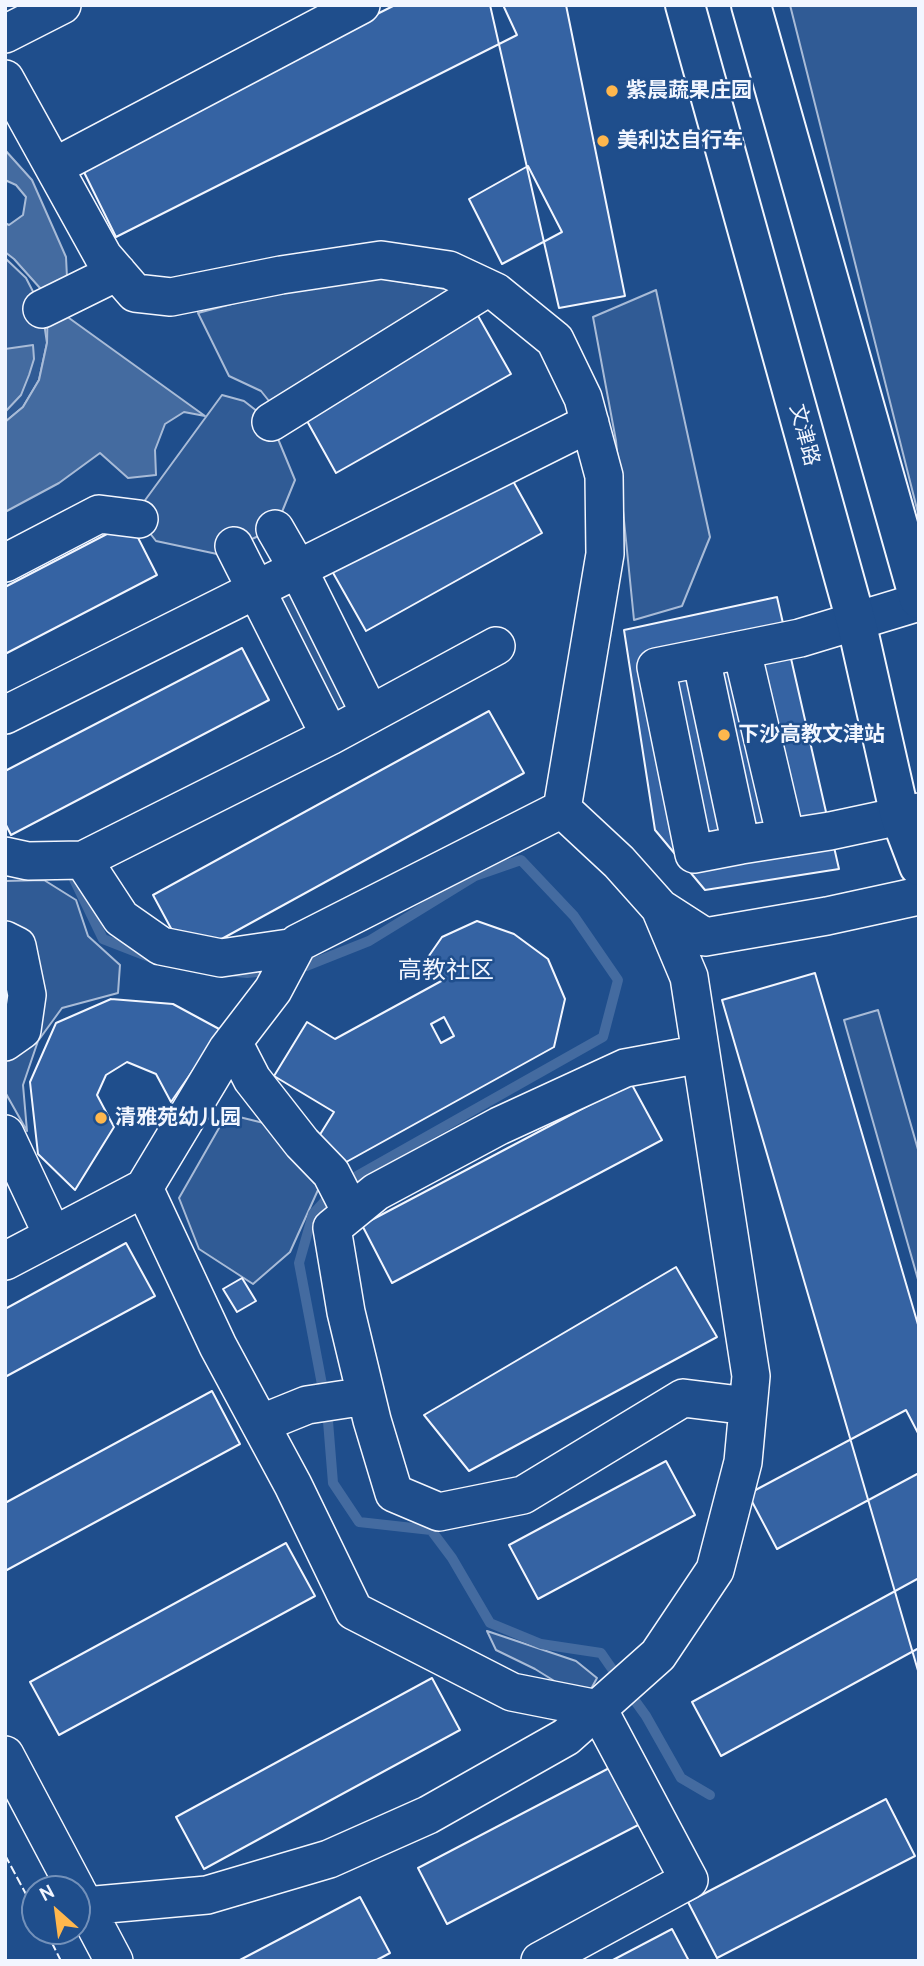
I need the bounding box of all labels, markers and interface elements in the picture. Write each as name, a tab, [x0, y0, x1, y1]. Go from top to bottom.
place label: 紫晨蔬果庄园	[626, 78, 752, 104]
marker: 紫晨蔬果庄园	[604, 83, 620, 99]
place label: 美利达自行车	[617, 128, 743, 154]
marker: 美利达自行车	[595, 133, 611, 149]
street label: 文津路	[784, 401, 824, 469]
place label: 下沙高教文津站	[738, 722, 885, 748]
marker: 下沙高教文津站	[716, 727, 732, 743]
district label: 高教社区	[398, 957, 494, 985]
place label: 清雅苑幼儿园	[115, 1105, 241, 1131]
marker: 清雅苑幼儿园	[93, 1110, 109, 1126]
north arrow	[21, 1875, 91, 1945]
text: N	[36, 1879, 58, 1906]

